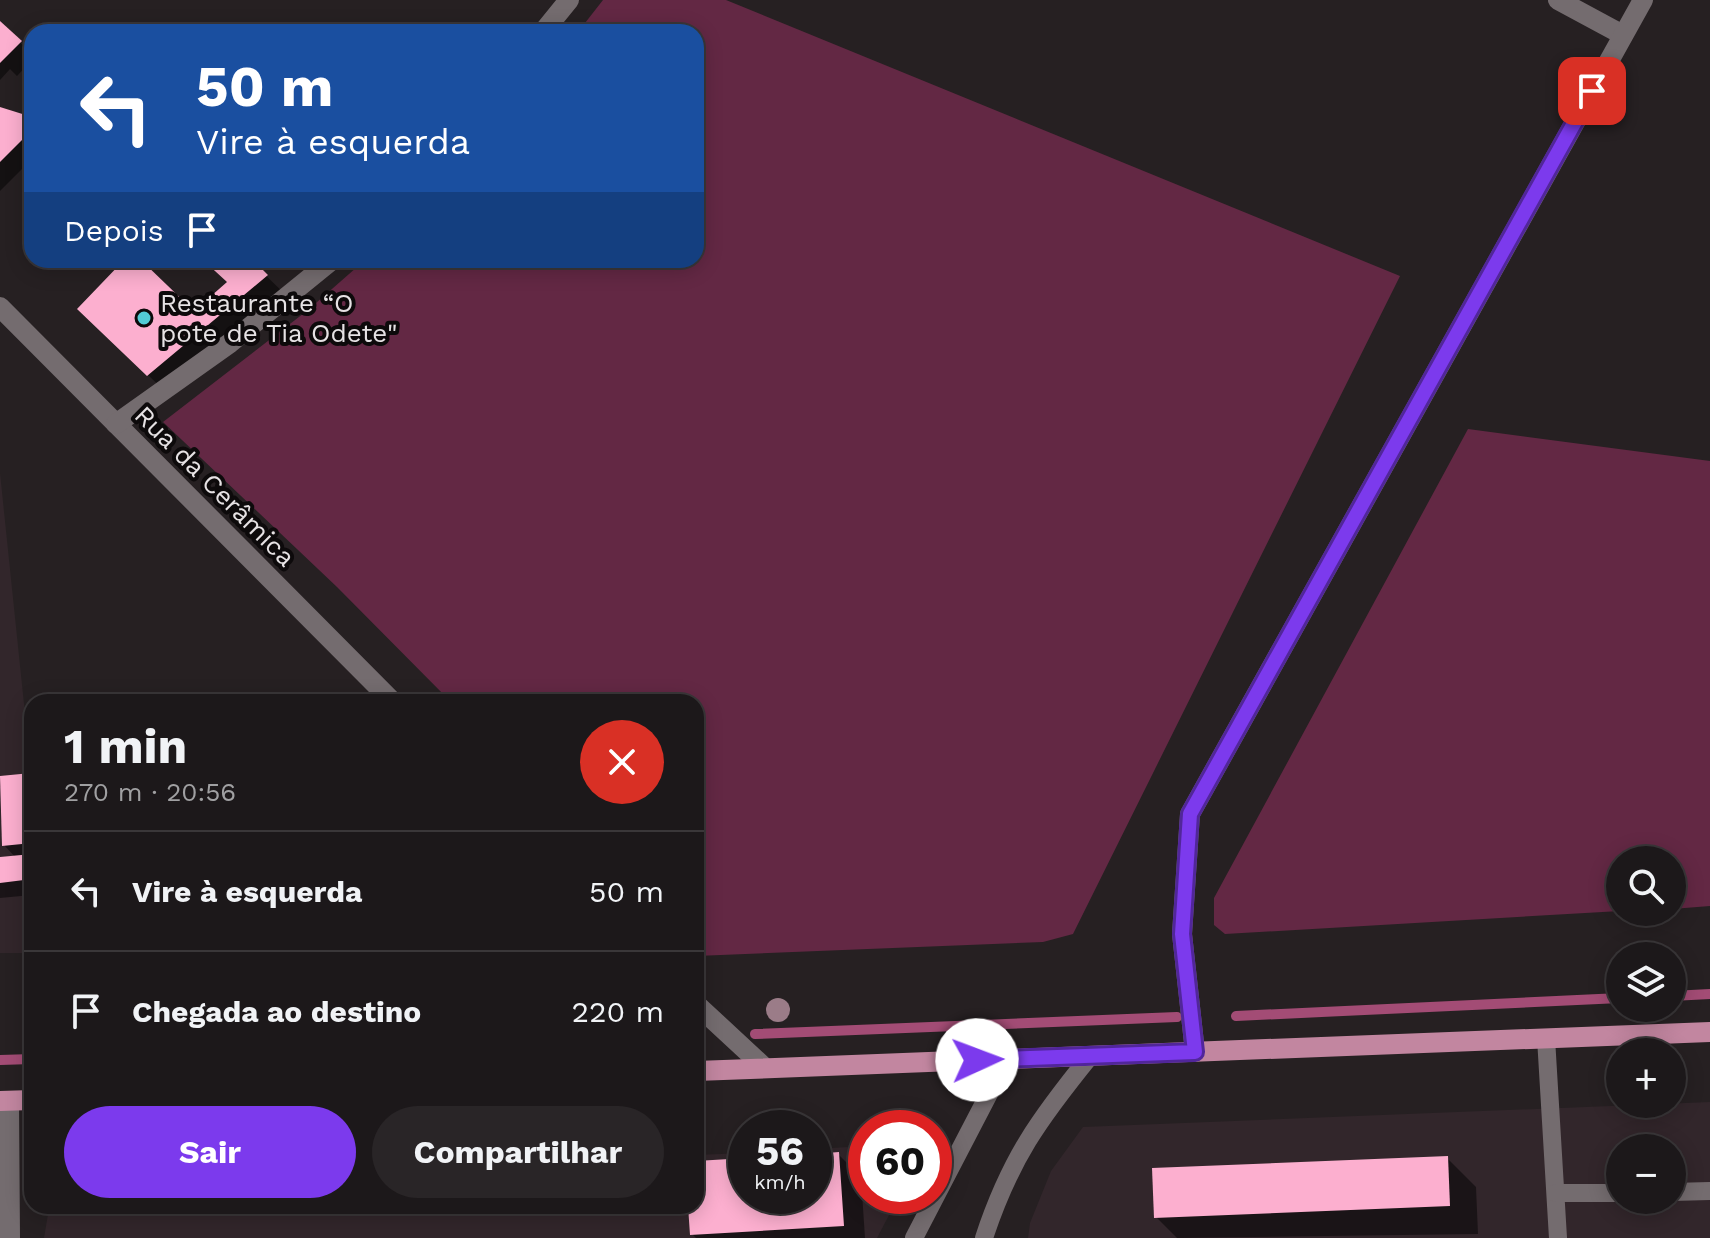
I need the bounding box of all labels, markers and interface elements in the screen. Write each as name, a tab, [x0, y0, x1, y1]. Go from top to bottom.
text: 50 m	[196, 54, 333, 120]
icon: left	[64, 56, 168, 160]
pin	[1558, 57, 1626, 125]
icon: arrive	[1570, 69, 1614, 113]
text: Vire à esquerda	[196, 121, 470, 163]
icon: arrive	[180, 208, 224, 252]
text: Depois	[64, 213, 164, 248]
place label: Restaurante “O pote de Tia Odete"	[160, 288, 397, 348]
marker: Restaurante “O pote de Tia Odete"	[135, 309, 153, 327]
street label: Rua da Cerâmica	[129, 400, 301, 572]
text: 1 min	[64, 718, 187, 775]
button: close	[580, 720, 664, 804]
text: 270 m · 20:56	[64, 777, 236, 807]
map controls	[1606, 846, 1686, 1214]
button: search	[1606, 846, 1686, 926]
icon: left	[64, 869, 108, 913]
text: Vire à esquerda	[132, 874, 362, 909]
text: 50 m	[589, 874, 664, 909]
button: layers	[1606, 942, 1686, 1022]
icon: arrive	[64, 989, 108, 1033]
text: Chegada ao destino	[132, 994, 421, 1029]
text: 220 m	[572, 994, 664, 1029]
position arrow	[935, 1018, 1019, 1102]
button: +	[1606, 1038, 1686, 1118]
button: Sair	[64, 1106, 356, 1198]
button: Compartilhar	[372, 1106, 664, 1198]
speed limit sign: 60	[848, 1110, 952, 1214]
text: 56	[756, 1128, 804, 1175]
button: −	[1606, 1134, 1686, 1214]
text: km/h	[754, 1170, 806, 1194]

